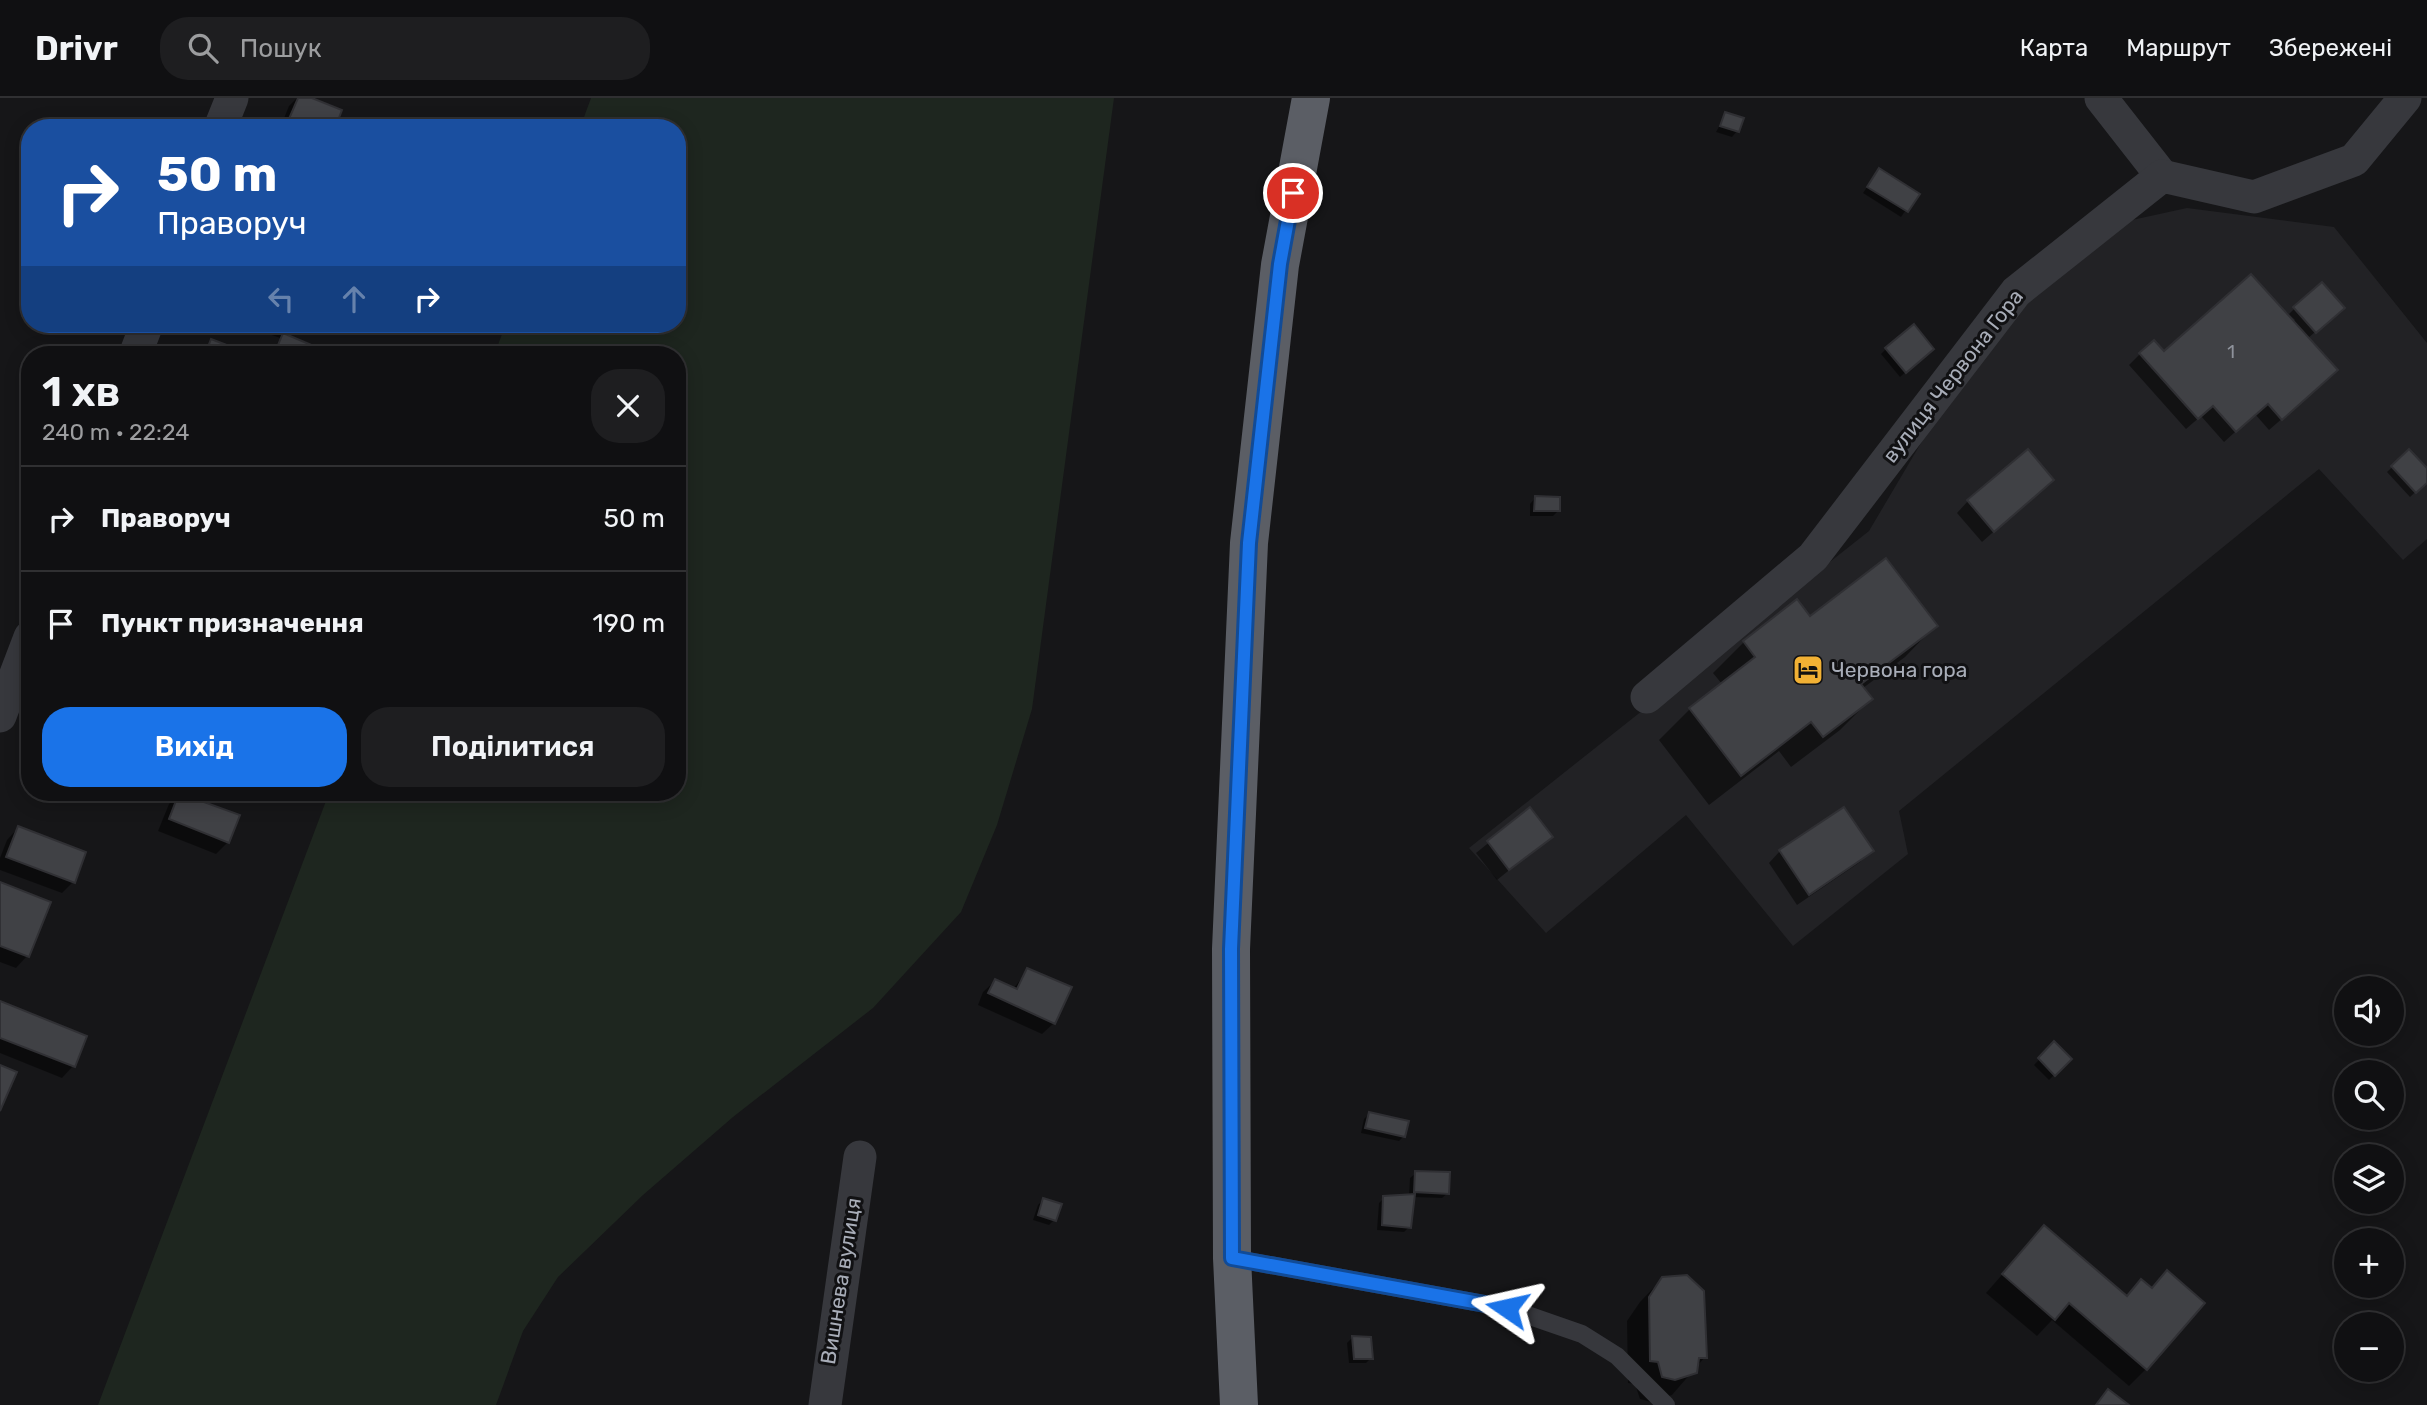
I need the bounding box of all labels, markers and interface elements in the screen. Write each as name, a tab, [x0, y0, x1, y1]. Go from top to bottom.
search box	[160, 17, 650, 80]
text: Drivr	[35, 29, 118, 68]
icon: search	[184, 29, 222, 67]
text: Пошук	[240, 33, 322, 64]
text: Карта	[2020, 34, 2088, 62]
text: Маршрут	[2126, 34, 2231, 62]
text: Збережені	[2269, 34, 2392, 62]
text: 50 m	[157, 145, 277, 203]
icon: right	[42, 147, 133, 238]
pin	[1263, 163, 1323, 223]
icon: arrive	[1274, 174, 1312, 212]
text: Праворуч	[157, 204, 306, 242]
icon: left	[262, 280, 300, 318]
icon: ahead	[335, 280, 373, 318]
icon: right	[408, 280, 446, 318]
street label: вулиця Червона Гора	[1877, 284, 2028, 467]
house number: 1	[2227, 341, 2235, 363]
text: 1 хв	[42, 367, 121, 417]
button: close	[591, 369, 665, 443]
text: 240 m · 22:24	[42, 418, 190, 446]
icon: right	[42, 500, 80, 538]
text: Праворуч	[101, 503, 231, 534]
text: 50 m	[604, 503, 665, 534]
icon: arrive	[42, 605, 80, 643]
text: Пункт призначення	[101, 608, 364, 639]
text: 190 m	[592, 608, 665, 639]
hotel icon: Червона гора	[1791, 653, 1825, 687]
place label: Червона гора	[1831, 657, 1967, 682]
button: Вихід	[42, 707, 347, 787]
button: Поділитися	[361, 707, 665, 787]
map controls	[2334, 976, 2404, 1382]
button: sound	[2334, 976, 2404, 1046]
button: search	[2334, 1060, 2404, 1130]
button: layers	[2334, 1144, 2404, 1214]
street label: Вишнева вулиця	[815, 1196, 866, 1366]
button: +	[2334, 1228, 2404, 1298]
position arrow	[1470, 1271, 1544, 1345]
button: −	[2334, 1312, 2404, 1382]

